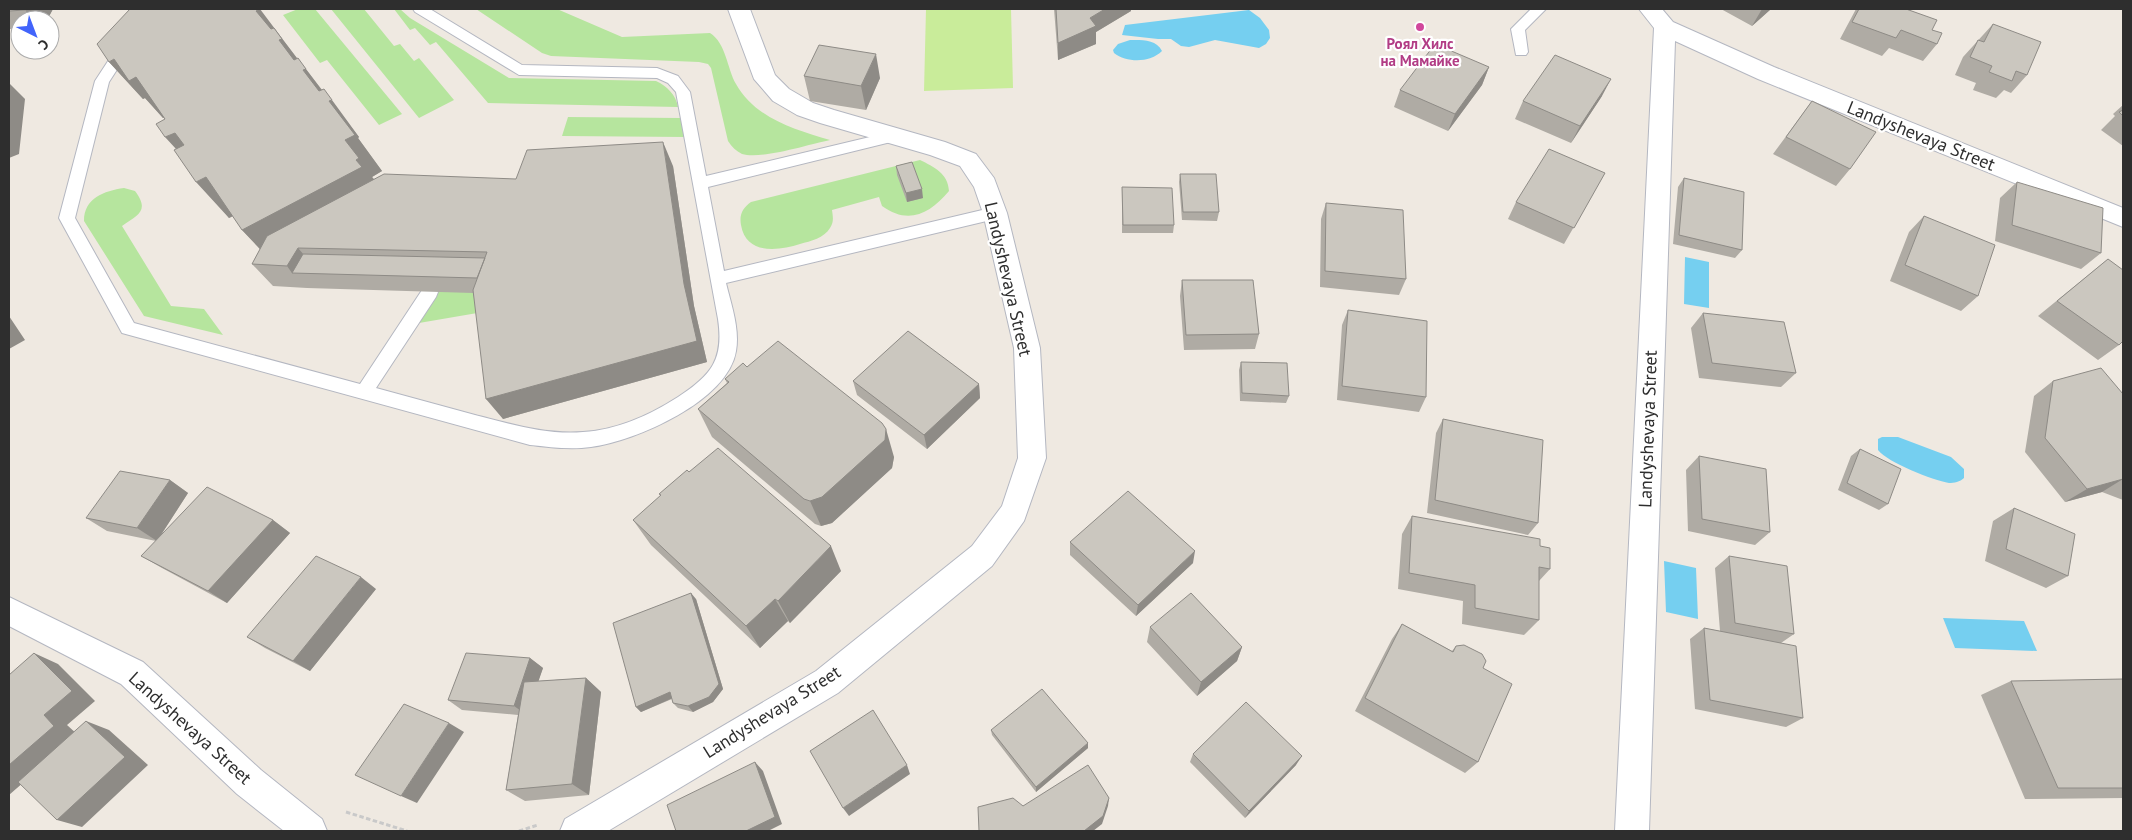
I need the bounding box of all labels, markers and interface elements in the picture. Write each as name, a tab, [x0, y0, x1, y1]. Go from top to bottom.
north arrow	[10, 10, 60, 60]
marker: Роял Хилс на Мамайке	[1414, 21, 1426, 33]
place label: Роял Хилс на Мамайке	[1380, 34, 1460, 70]
text: С	[35, 35, 53, 54]
street label: Landyshevaya Street	[1844, 95, 1999, 176]
street label: Landyshevaya Street	[980, 199, 1037, 358]
street label: Landyshevaya Street	[1633, 350, 1662, 508]
street label: Landyshevaya Street	[699, 660, 845, 763]
street label: Landyshevaya Street	[124, 666, 257, 789]

